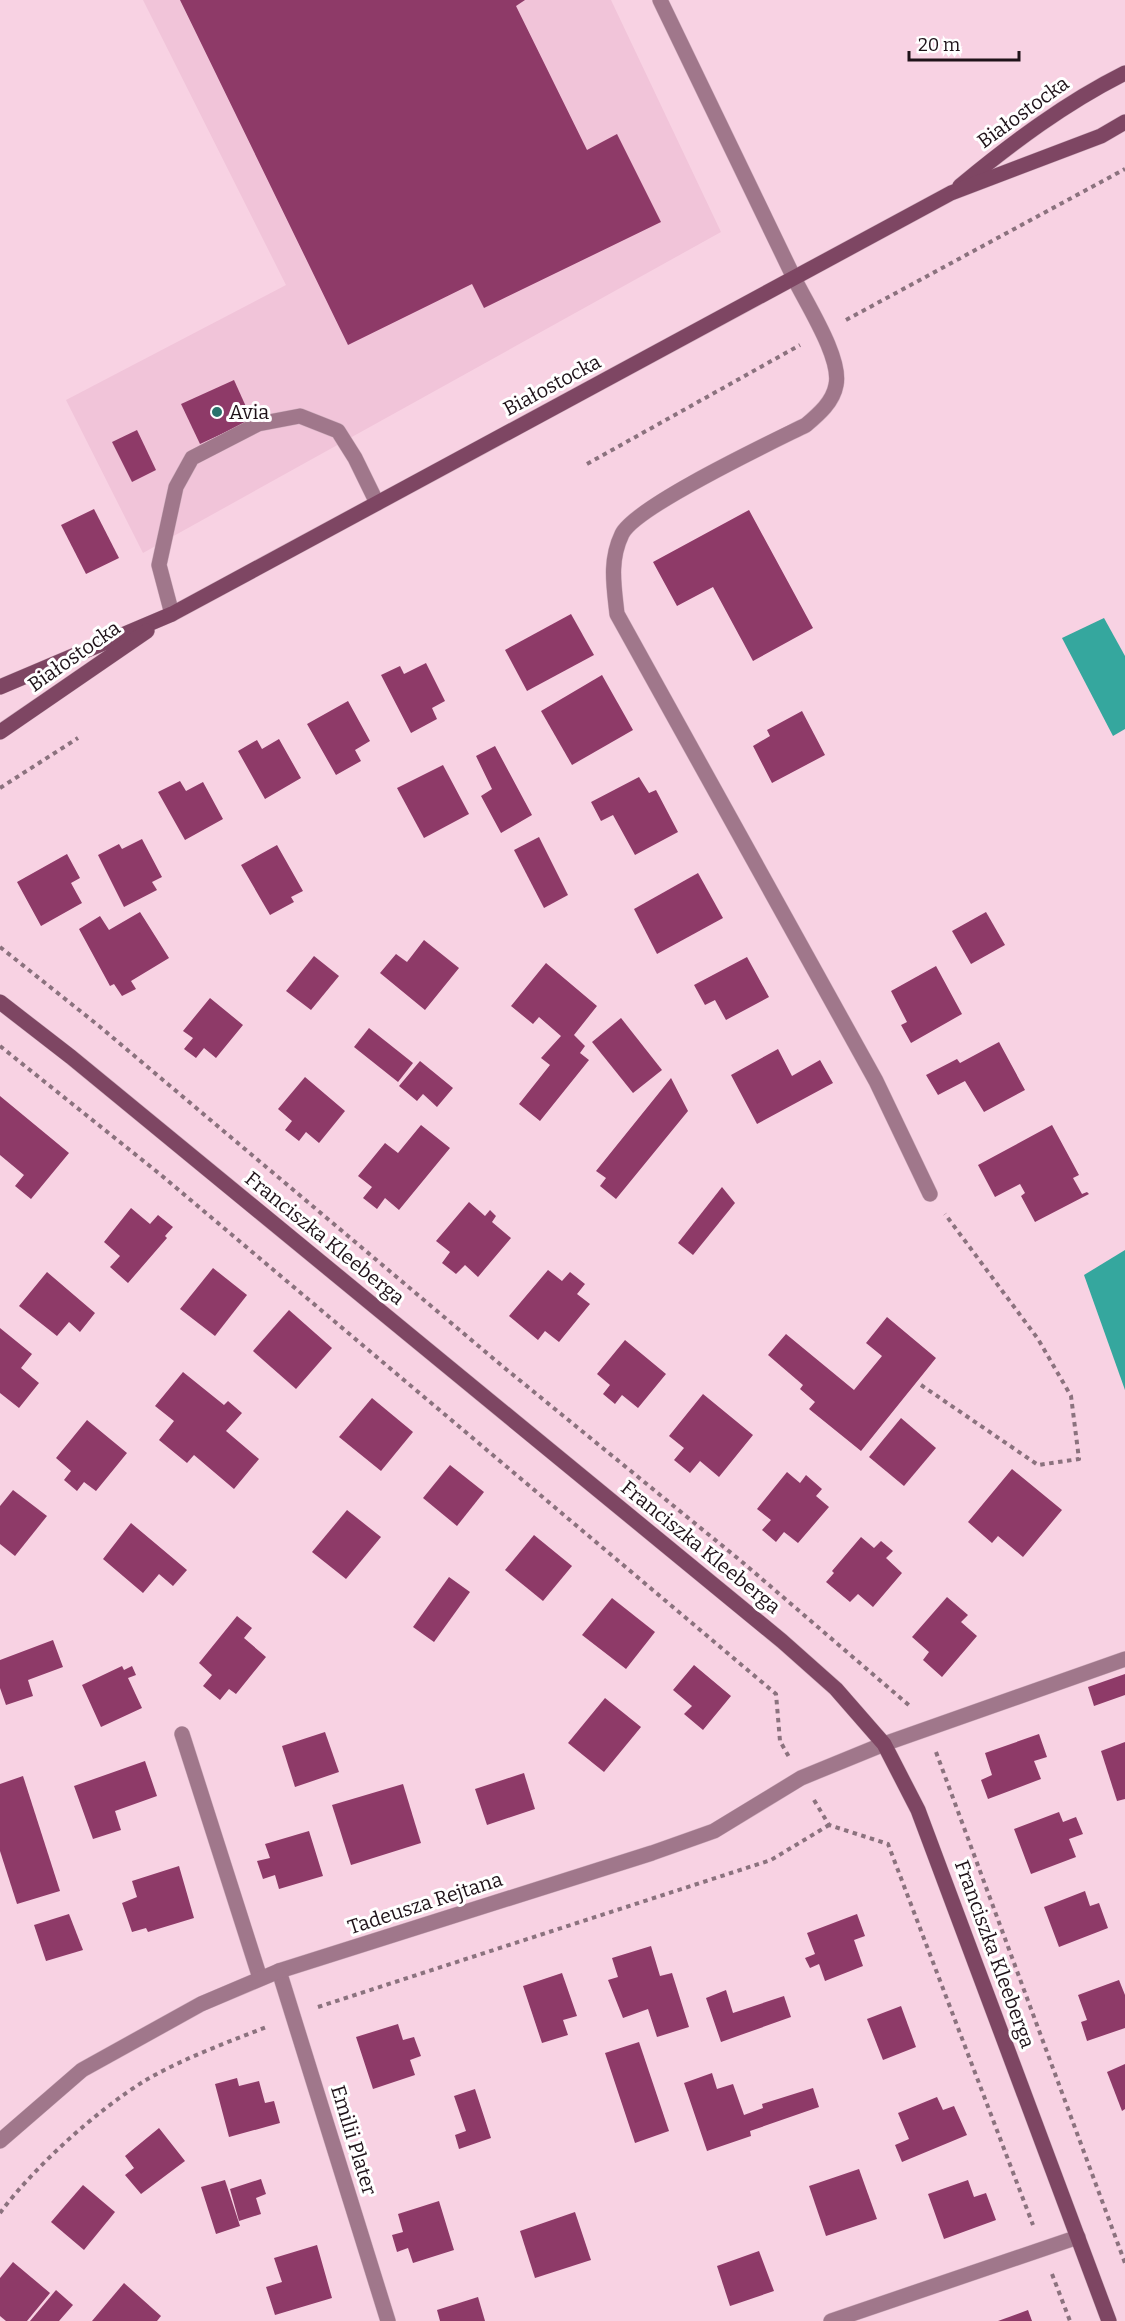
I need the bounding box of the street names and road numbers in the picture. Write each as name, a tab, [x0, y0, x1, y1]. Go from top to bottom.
street label: Białostocka	[973, 71, 1073, 153]
street label: Białostocka	[499, 349, 605, 421]
street label: Białostocka	[23, 615, 125, 697]
street label: Franciszka Kleeberga	[240, 1166, 410, 1310]
street label: Franciszka Kleeberga	[616, 1475, 786, 1619]
street label: Franciszka Kleeberga	[950, 1857, 1040, 2051]
street label: Tadeusza Rejtana	[345, 1867, 506, 1940]
street label: Emilii Plater	[326, 2082, 382, 2198]

